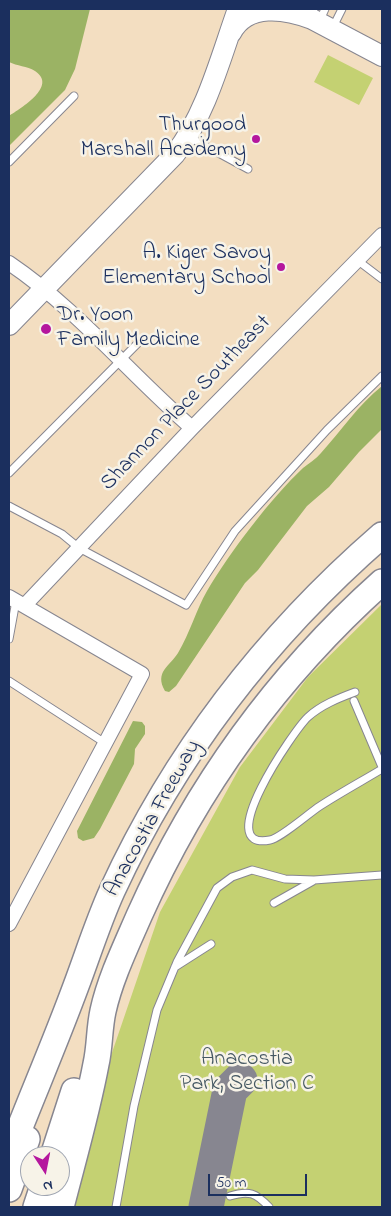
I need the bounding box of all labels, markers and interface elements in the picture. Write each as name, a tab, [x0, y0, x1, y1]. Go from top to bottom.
place label: Thurgood Marshall Academy	[81, 113, 246, 164]
marker: Thurgood Marshall Academy	[250, 133, 262, 145]
place label: A. Kiger Savoy Elementary School	[102, 241, 271, 292]
marker: A. Kiger Savoy Elementary School	[275, 261, 287, 273]
place label: Dr. Yoon Family Medicine	[57, 303, 200, 354]
street label: Shannon Place Southeast	[96, 311, 278, 497]
marker: Dr. Yoon Family Medicine	[39, 322, 53, 336]
street label: Anacostia Freeway	[100, 736, 208, 902]
park label: Anacostia Park, Section C	[180, 1047, 314, 1098]
north arrow	[20, 1146, 70, 1196]
scale bar	[211, 1164, 310, 1196]
text: 50 m	[216, 1172, 246, 1194]
text: N	[41, 1174, 54, 1196]

